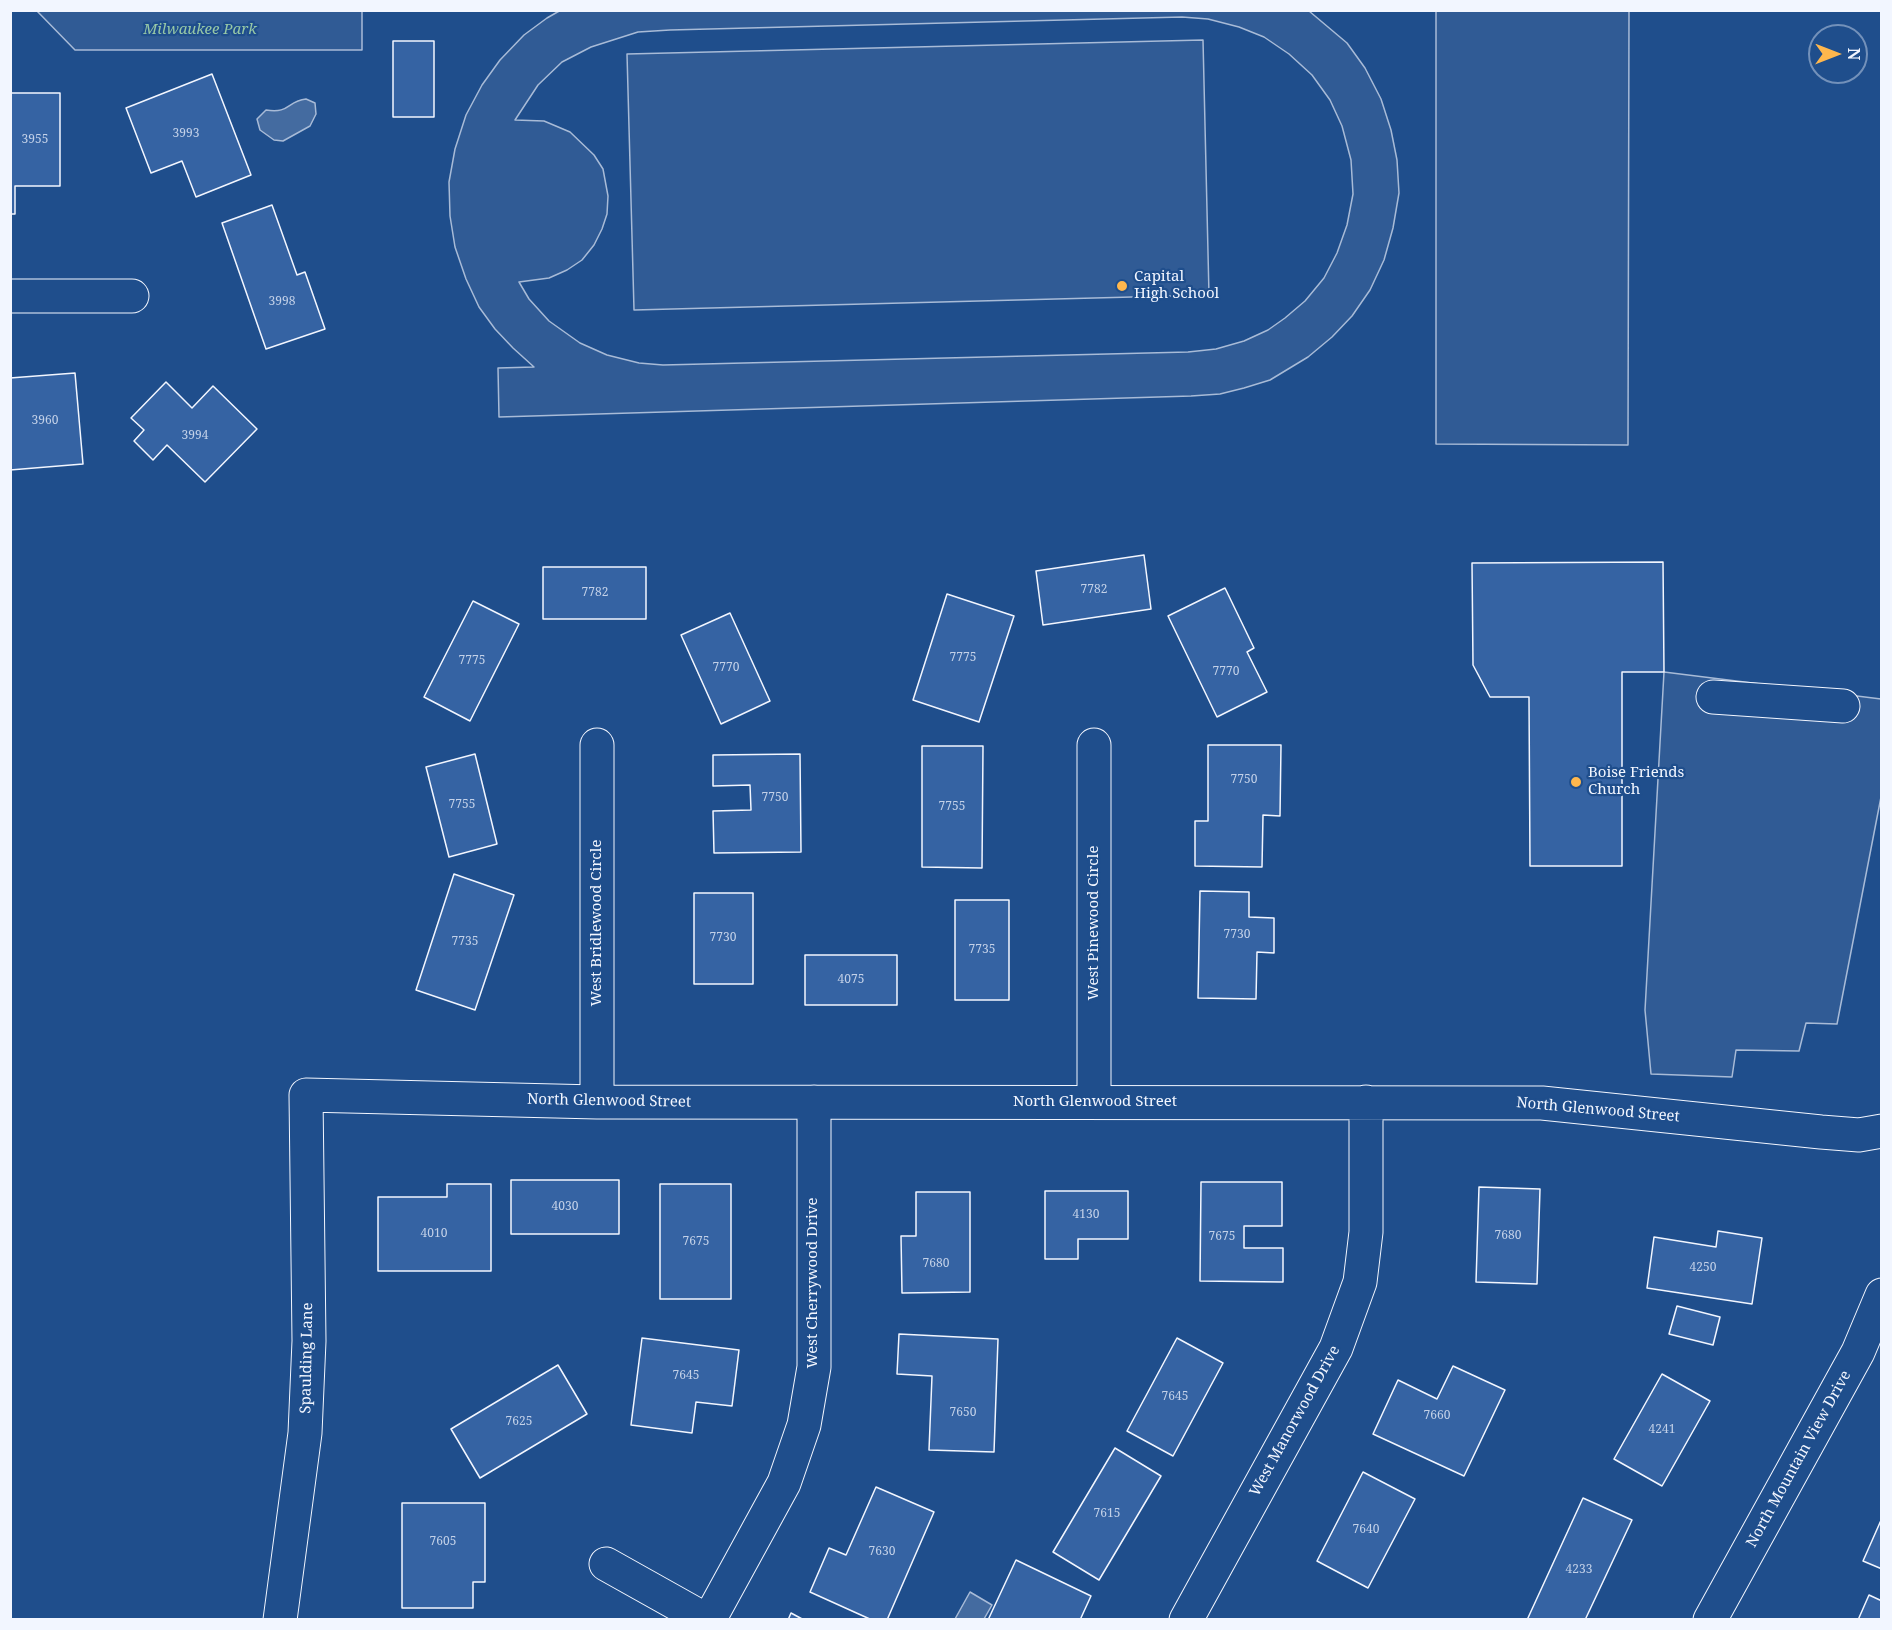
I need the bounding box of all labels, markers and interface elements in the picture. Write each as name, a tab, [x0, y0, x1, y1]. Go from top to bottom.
park label: Milwaukee Park	[143, 21, 257, 39]
north arrow	[1808, 24, 1868, 84]
text: N	[1843, 48, 1865, 60]
house number: 3993	[173, 127, 199, 141]
house number: 3955	[22, 133, 48, 147]
place label: Capital High School	[1134, 268, 1219, 303]
marker: Capital High School	[1115, 279, 1129, 293]
house number: 3998	[269, 295, 295, 309]
house number: 3960	[32, 414, 58, 428]
house number: 3994	[182, 429, 208, 443]
house number: 7782	[1081, 583, 1107, 597]
house number: 7782	[582, 586, 608, 600]
house number: 7775	[950, 651, 976, 665]
house number: 7775	[459, 654, 485, 668]
house number: 7770	[713, 661, 739, 675]
house number: 7770	[1213, 665, 1239, 679]
place label: Boise Friends Church	[1588, 764, 1684, 799]
house number: 7750	[1231, 773, 1257, 787]
marker: Boise Friends Church	[1569, 775, 1583, 789]
house number: 7750	[762, 791, 788, 805]
house number: 7755	[449, 798, 475, 812]
house number: 7755	[939, 800, 965, 814]
street label: West Bridlewood Circle	[588, 840, 606, 1006]
street label: West Pinewood Circle	[1085, 846, 1103, 1000]
house number: 7730	[1224, 928, 1250, 942]
house number: 7730	[710, 931, 736, 945]
house number: 7735	[452, 935, 478, 949]
house number: 7735	[969, 943, 995, 957]
house number: 4075	[838, 973, 864, 987]
street label: North Glenwood Street	[527, 1091, 691, 1111]
street label: North Glenwood Street	[1013, 1093, 1177, 1111]
street label: North Glenwood Street	[1515, 1094, 1681, 1126]
street label: West Cherrywood Drive	[804, 1198, 822, 1368]
house number: 4030	[552, 1200, 578, 1214]
house number: 4130	[1073, 1208, 1099, 1222]
house number: 4010	[421, 1227, 447, 1241]
house number: 7680	[1495, 1229, 1521, 1243]
house number: 7675	[1209, 1230, 1235, 1244]
house number: 7675	[683, 1235, 709, 1249]
house number: 7680	[923, 1257, 949, 1271]
house number: 4250	[1690, 1261, 1716, 1275]
street label: Spaulding Lane	[297, 1302, 317, 1414]
street label: West Manorwood Drive	[1246, 1343, 1344, 1499]
street label: North Mountain View Drive	[1743, 1368, 1855, 1550]
house number: 7645	[673, 1369, 699, 1383]
house number: 7645	[1162, 1390, 1188, 1404]
house number: 7650	[950, 1406, 976, 1420]
house number: 7660	[1424, 1409, 1450, 1423]
house number: 7625	[506, 1415, 532, 1429]
house number: 4241	[1649, 1423, 1675, 1437]
house number: 7615	[1094, 1507, 1120, 1521]
house number: 7640	[1353, 1523, 1379, 1537]
house number: 7605	[430, 1535, 456, 1549]
house number: 7630	[869, 1545, 895, 1559]
house number: 4233	[1566, 1563, 1592, 1577]

